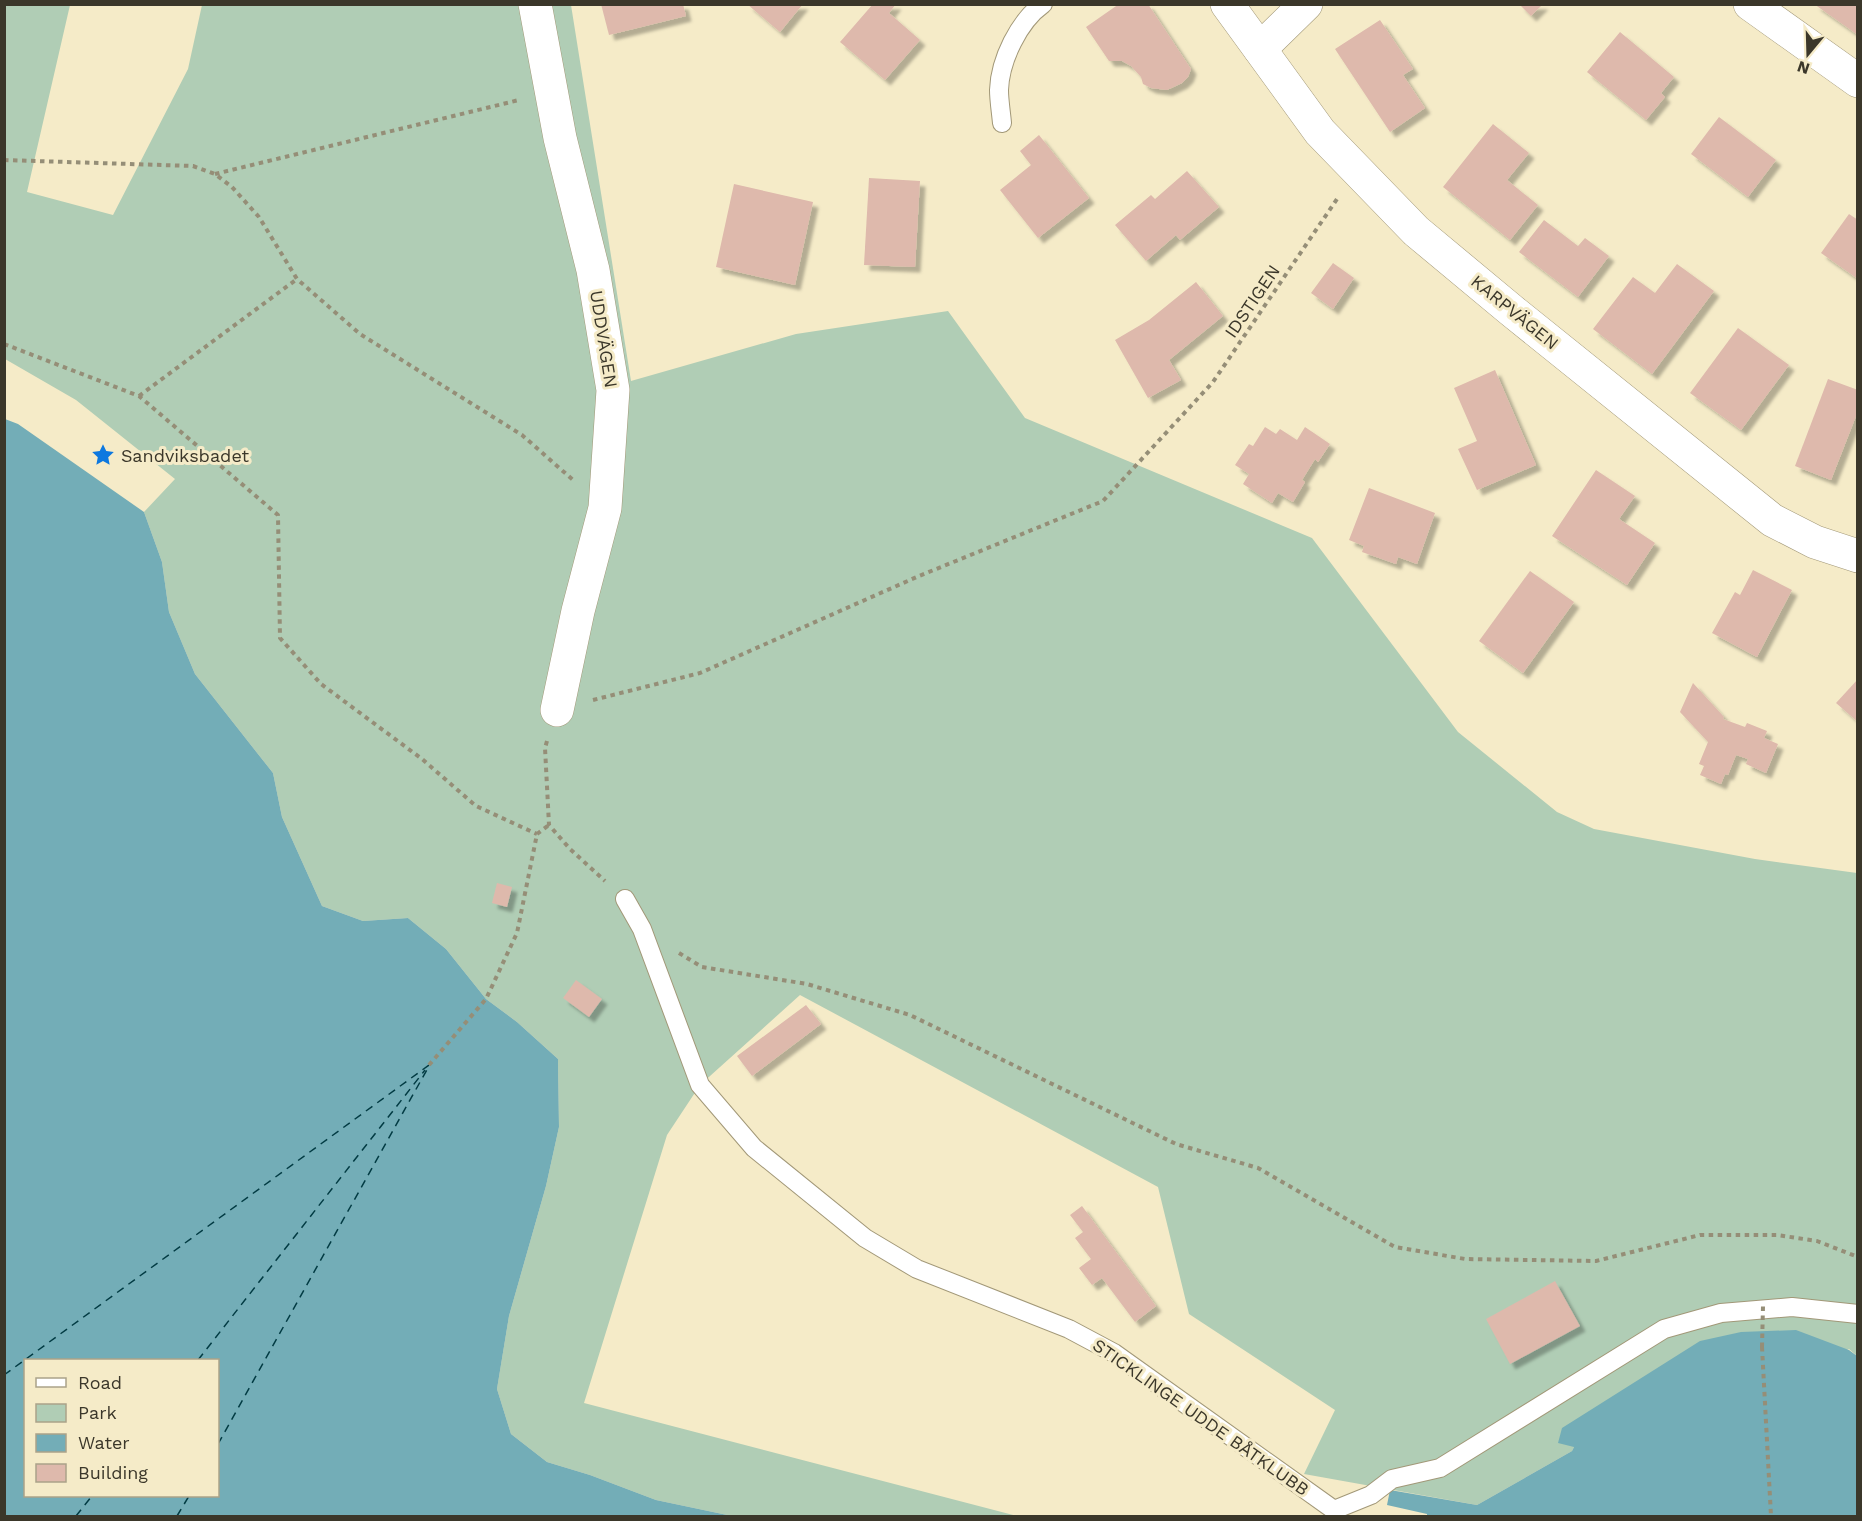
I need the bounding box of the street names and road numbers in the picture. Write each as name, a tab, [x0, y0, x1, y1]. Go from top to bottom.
street label: IDSTIGEN	[1220, 261, 1284, 341]
street label: KARPVÄGEN	[1467, 270, 1563, 354]
street label: UDDVÄGEN	[586, 289, 622, 389]
street label: STICKLINGE UDDE BÅTKLUBB	[1089, 1334, 1313, 1500]

